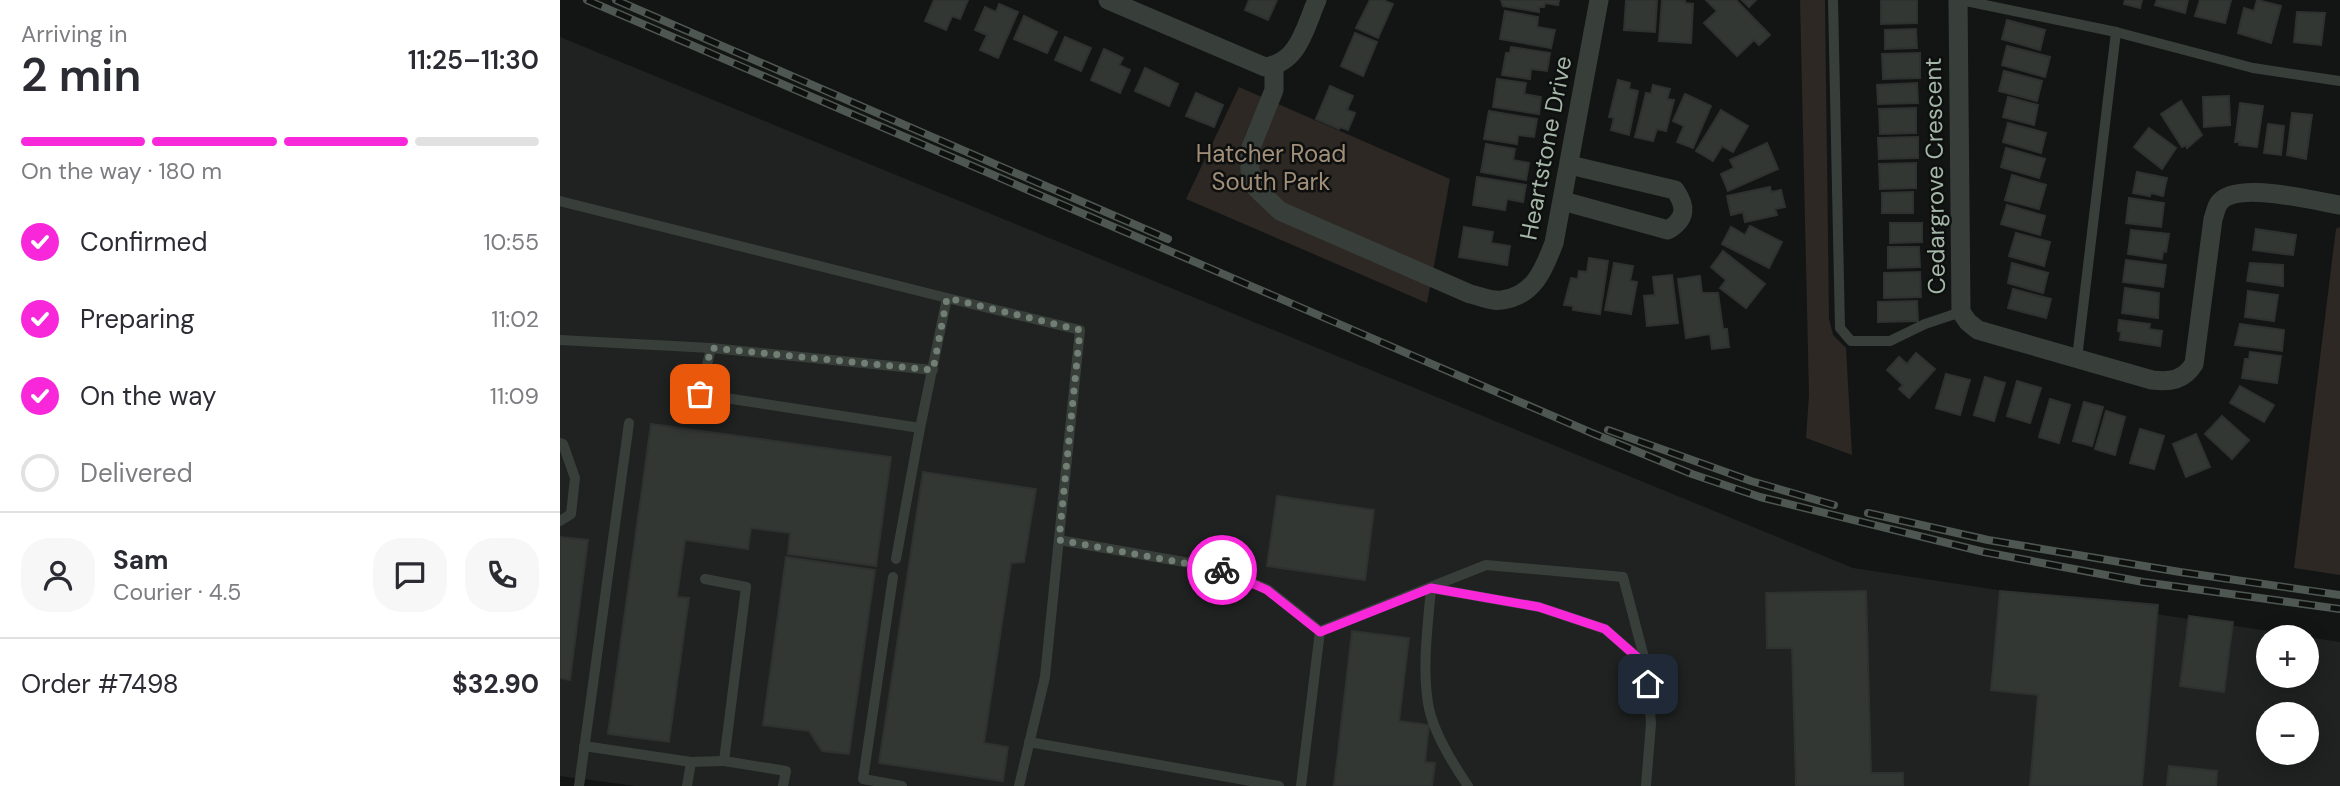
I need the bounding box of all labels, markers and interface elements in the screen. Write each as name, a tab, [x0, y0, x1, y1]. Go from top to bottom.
text: Arriving in	[21, 19, 127, 49]
text: 11:25–11:30	[408, 43, 539, 77]
text: 2 min	[21, 45, 141, 105]
street label: Heartstone Drive	[1512, 53, 1579, 243]
street label: Cedargrove Crescent	[1917, 57, 1952, 295]
park label: Hatcher Road South Park	[1196, 138, 1346, 197]
text: On the way · 180 m	[21, 156, 222, 186]
icon: check	[21, 223, 59, 261]
text: Confirmed	[80, 225, 207, 259]
text: 10:55	[483, 227, 539, 257]
icon: check	[21, 300, 59, 338]
text: Preparing	[80, 302, 195, 336]
text: 11:02	[491, 304, 539, 334]
pin	[670, 364, 730, 424]
icon: bag	[681, 375, 719, 413]
icon: check	[21, 377, 59, 415]
text: On the way	[80, 379, 216, 413]
text: 11:09	[490, 381, 539, 411]
text: Delivered	[80, 456, 193, 490]
courier	[1187, 535, 1257, 605]
button: person	[21, 538, 95, 612]
button: chat	[373, 538, 447, 612]
button: phone	[465, 538, 539, 612]
text: Sam	[113, 543, 168, 577]
icon: bike	[1203, 551, 1241, 589]
text: Courier · 4.5	[113, 577, 241, 607]
map controls	[2256, 625, 2319, 765]
button: +	[2256, 625, 2319, 688]
pin	[1618, 654, 1678, 714]
icon: home	[1629, 665, 1667, 703]
text: Order #7498	[21, 667, 179, 701]
text: $32.90	[452, 667, 539, 701]
button: −	[2256, 702, 2319, 765]

